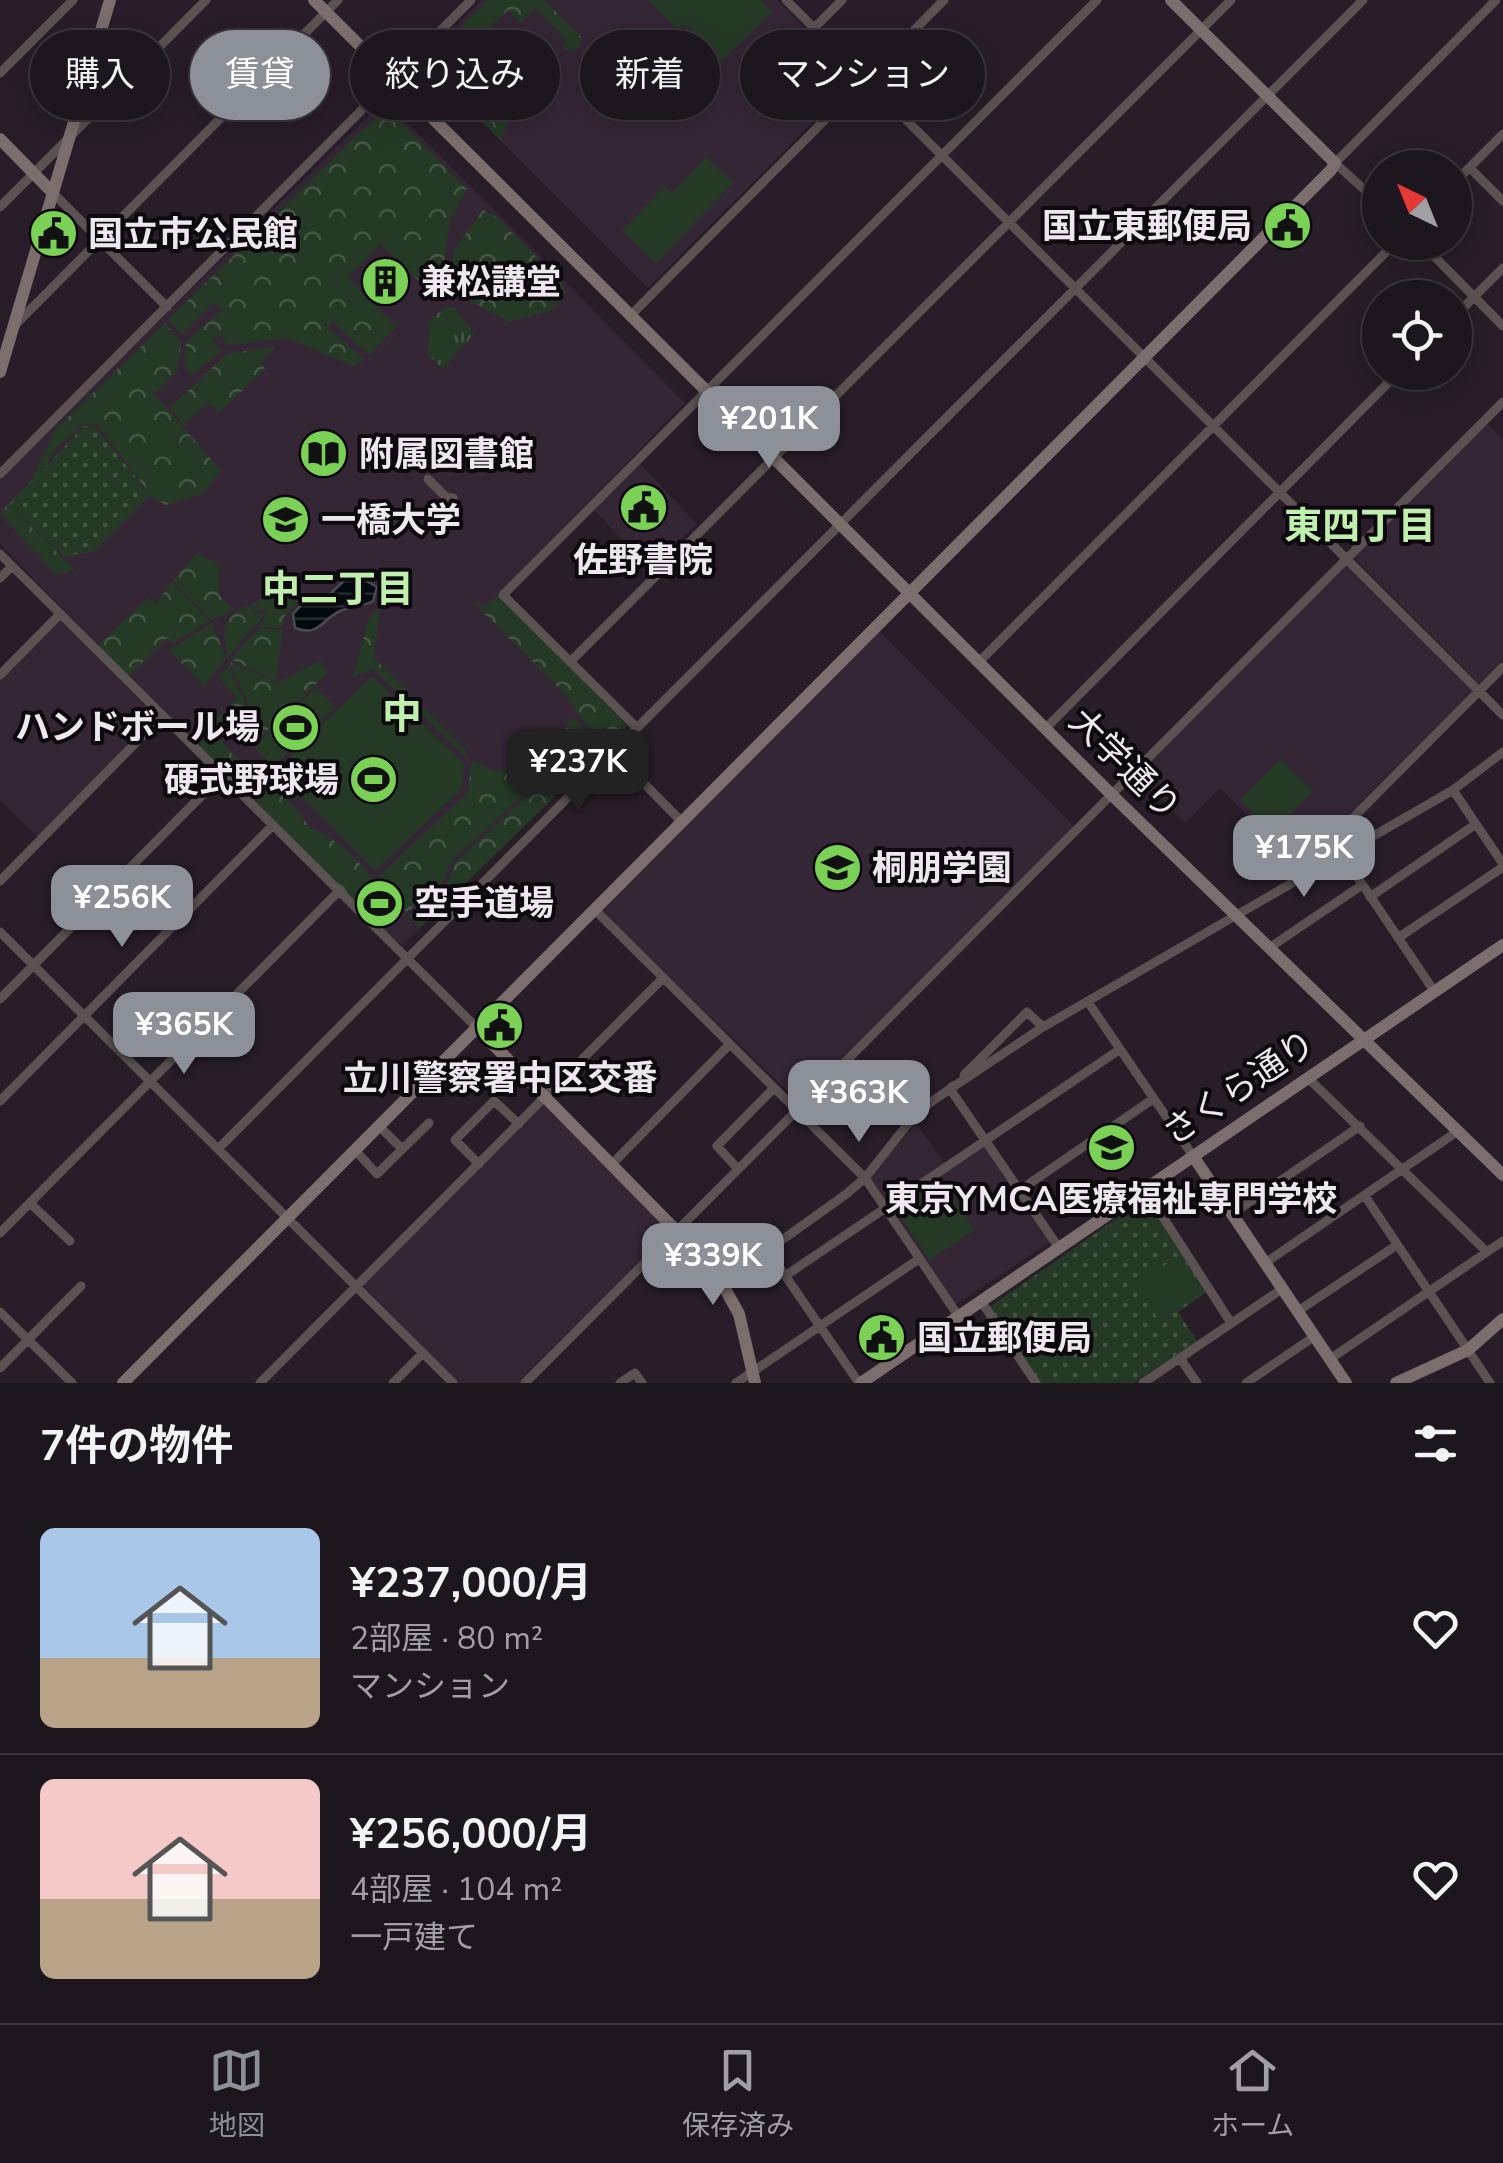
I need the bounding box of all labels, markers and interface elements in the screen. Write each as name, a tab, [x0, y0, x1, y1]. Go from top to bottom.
chip: 購入	[30, 30, 170, 120]
chip: 賃貸	[190, 30, 330, 120]
chip: 絞り込み	[350, 30, 560, 120]
chip: 新着	[580, 30, 720, 120]
chip: マンション	[740, 30, 985, 120]
north arrow	[1362, 150, 1472, 260]
map controls	[1362, 150, 1472, 390]
public building icon: 国立東郵便局	[1261, 200, 1313, 252]
place label: 国立東郵便局	[1042, 203, 1252, 250]
public building icon: 国立市公民館	[27, 208, 79, 260]
place label: 国立市公民館	[88, 211, 298, 258]
building icon: 兼松講堂	[360, 256, 412, 308]
place label: 兼松講堂	[421, 259, 561, 306]
button: locate	[1362, 280, 1472, 390]
pin: ¥201K	[699, 386, 839, 471]
text: ¥201K	[720, 397, 818, 440]
library icon: 附属図書館	[298, 428, 350, 480]
place label: 附属図書館	[359, 431, 534, 478]
public building icon: 佐野書院	[617, 482, 669, 534]
school or university icon: 一橋大学	[260, 494, 312, 546]
place label: 一橋大学	[321, 497, 461, 544]
district label: 東四丁目	[1284, 501, 1436, 552]
place label: 佐野書院	[573, 537, 713, 584]
district label: 中二丁目	[262, 564, 414, 615]
district label: 中	[382, 688, 422, 742]
street label: 大学通り	[1059, 698, 1191, 830]
sports icon: ハンドボール場	[269, 701, 321, 753]
place label: ハンドボール場	[15, 704, 260, 751]
pin: ¥237K	[508, 729, 648, 814]
text: ¥237K	[529, 740, 627, 783]
sports icon: 硬式野球場	[348, 754, 400, 806]
place label: 硬式野球場	[164, 757, 339, 804]
pin: ¥175K	[1234, 815, 1374, 900]
text: ¥175K	[1255, 826, 1353, 869]
school or university icon: 桐朋学園	[811, 842, 863, 894]
place label: 桐朋学園	[872, 845, 1012, 892]
pin: ¥256K	[52, 865, 192, 950]
text: ¥256K	[73, 876, 171, 919]
sports icon: 空手道場	[353, 877, 405, 929]
place label: 空手道場	[414, 880, 554, 927]
pin: ¥365K	[114, 992, 254, 1077]
public building icon: 立川警察署中区交番	[474, 1000, 526, 1052]
text: ¥365K	[135, 1003, 233, 1046]
street label: さくら通り	[1153, 1020, 1325, 1156]
place label: 立川警察署中区交番	[342, 1055, 658, 1102]
pin: ¥363K	[789, 1060, 929, 1145]
text: ¥363K	[810, 1071, 908, 1114]
school or university icon: 東京YMCA医療福祉専門学校	[1085, 1121, 1137, 1173]
place label: 東京YMCA医療福祉専門学校	[885, 1176, 1337, 1223]
pin: ¥339K	[643, 1223, 783, 1308]
text: ¥339K	[664, 1234, 762, 1277]
public building icon: 国立郵便局	[856, 1312, 908, 1364]
place label: 国立郵便局	[917, 1315, 1092, 1362]
icon: filters	[1408, 1416, 1463, 1471]
text: 7件の物件	[40, 1418, 233, 1475]
text: ¥237,000/月	[350, 1555, 592, 1612]
icon: home	[120, 1568, 240, 1688]
icon: heart	[1408, 1601, 1463, 1656]
text: 2部屋 · 80 m²	[350, 1617, 543, 1660]
text: マンション	[350, 1665, 510, 1708]
text: ¥256,000/月	[350, 1806, 592, 1863]
icon: home	[120, 1819, 240, 1939]
icon: heart	[1408, 1852, 1463, 1907]
text: 4部屋 · 104 m²	[350, 1868, 562, 1911]
text: 一戸建て	[350, 1916, 478, 1959]
tab: 地図	[209, 2043, 265, 2145]
tab: 保存済み	[682, 2043, 794, 2145]
tab: ホーム	[1211, 2043, 1294, 2145]

